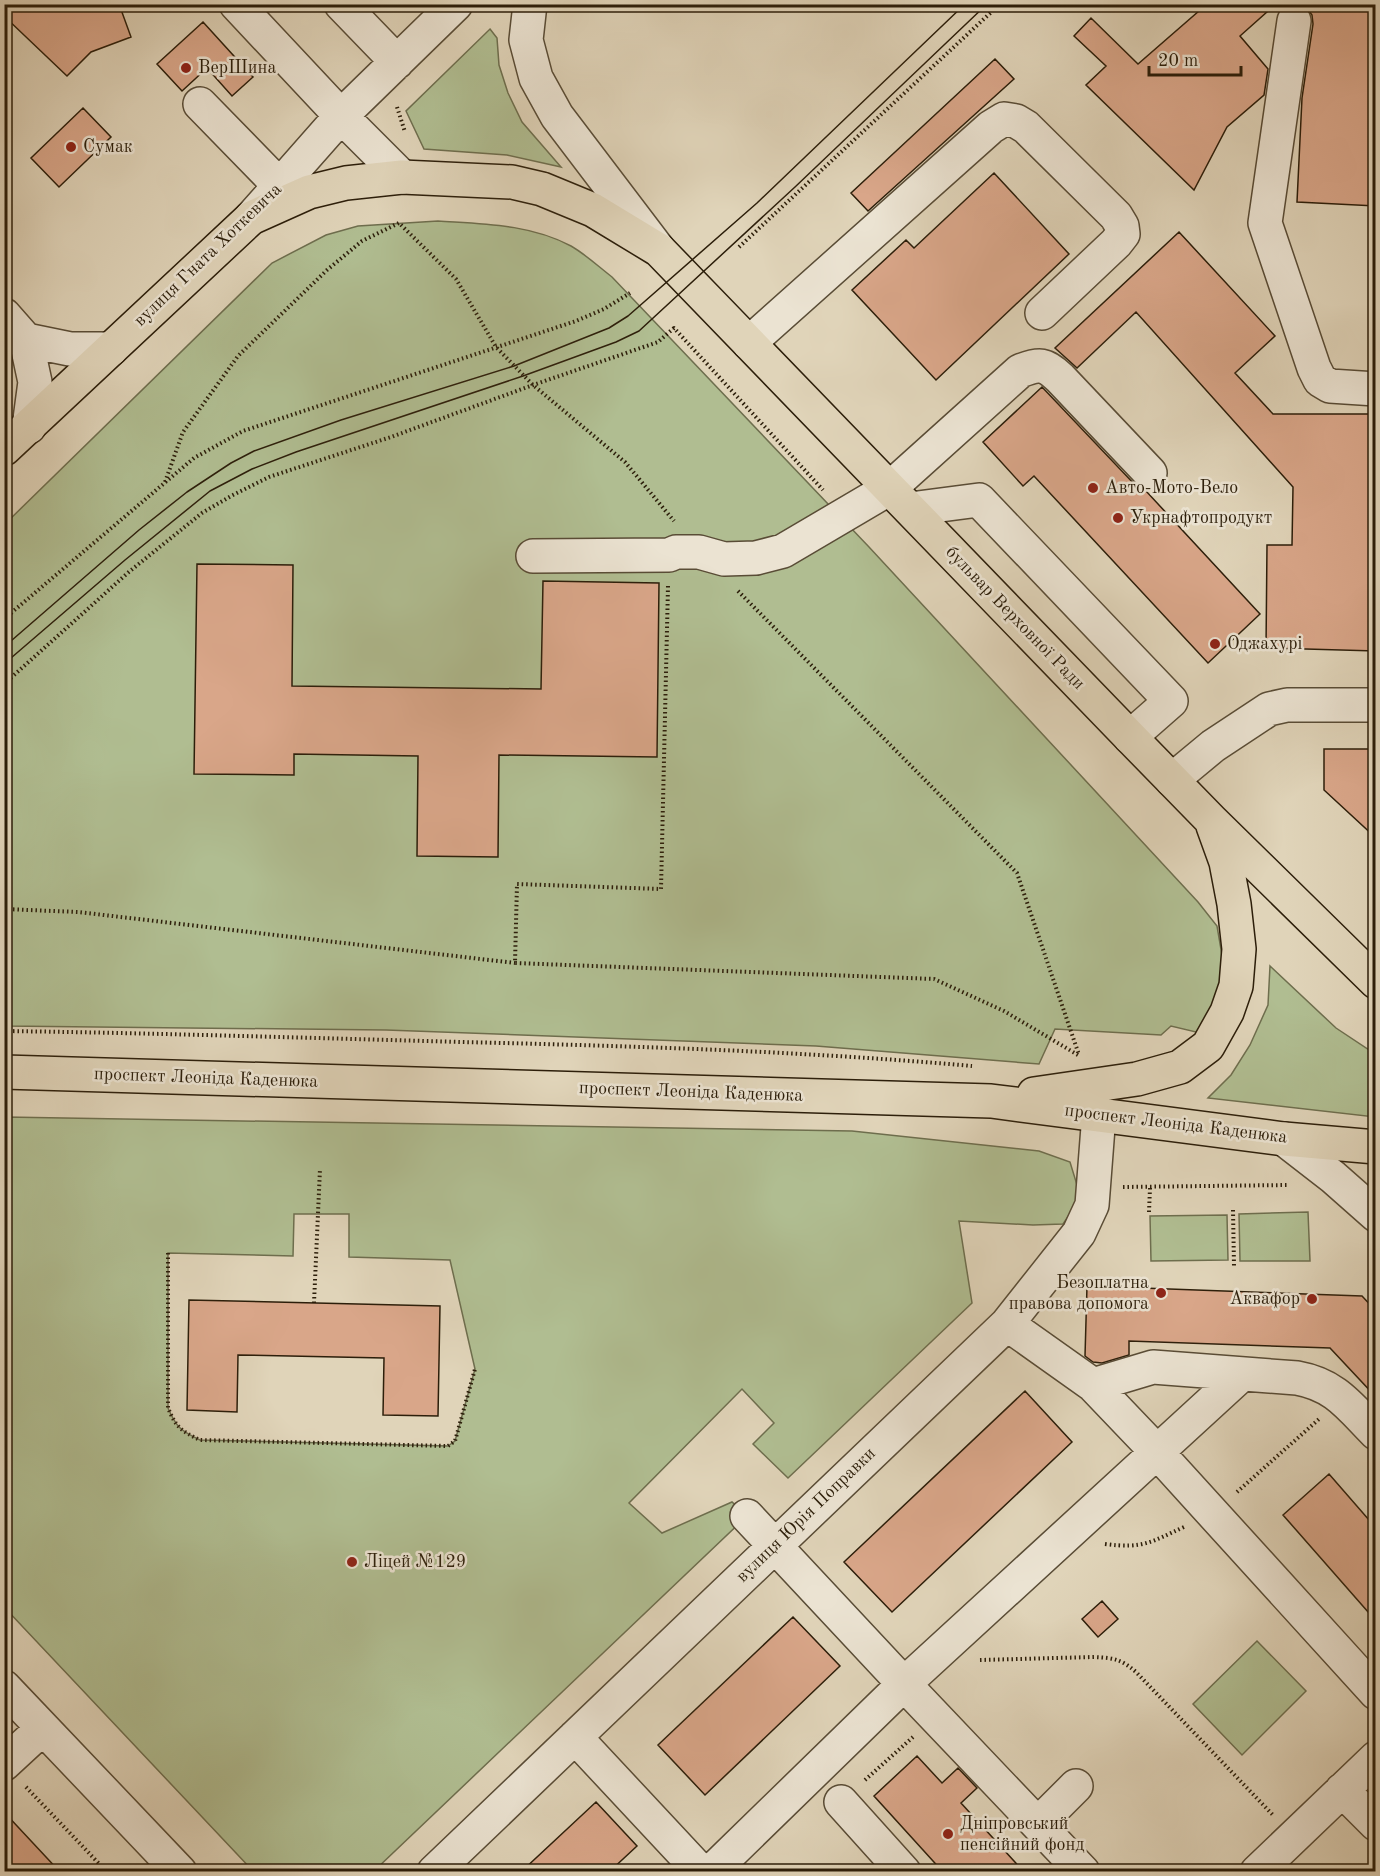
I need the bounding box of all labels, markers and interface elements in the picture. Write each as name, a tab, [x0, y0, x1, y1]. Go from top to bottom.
scale bar	[1149, 39, 1240, 77]
text: 20 m	[1158, 52, 1198, 70]
place label: ВерШина	[198, 59, 276, 77]
marker: ВерШина	[179, 61, 193, 75]
place label: Сумак	[83, 138, 133, 156]
marker: Сумак	[64, 140, 78, 154]
street label: вулиця Гната Хоткевича	[131, 180, 285, 330]
place label: Авто-Мото-Вело	[1105, 479, 1238, 497]
marker: Авто-Мото-Вело	[1086, 481, 1100, 495]
place label: Укрнафтопродукт	[1130, 509, 1272, 528]
marker: Укрнафтопродукт	[1111, 511, 1125, 525]
street label: бульвар Верховної Ради	[942, 543, 1088, 693]
place label: Оджахурі	[1227, 635, 1302, 653]
marker: Оджахурі	[1208, 637, 1222, 651]
street label: проспект Леоніда Каденюка	[94, 1065, 318, 1091]
street label: проспект Леоніда Каденюка	[579, 1079, 803, 1105]
street label: проспект Леоніда Каденюка	[1064, 1101, 1288, 1147]
place label: Безоплатна правова допомога	[1009, 1274, 1149, 1313]
marker: Безоплатна правова допомога	[1154, 1286, 1168, 1300]
place label: Аквафор	[1229, 1290, 1300, 1309]
marker: Аквафор	[1305, 1292, 1319, 1306]
street label: вулиця Юрія Поправки	[733, 1444, 879, 1586]
place label: Ліцей №129	[364, 1553, 466, 1571]
marker: Ліцей №129	[345, 1555, 359, 1569]
place label: Дніпровський пенсійний фонд	[960, 1815, 1084, 1855]
marker: Дніпровський пенсійний фонд	[941, 1827, 955, 1841]

